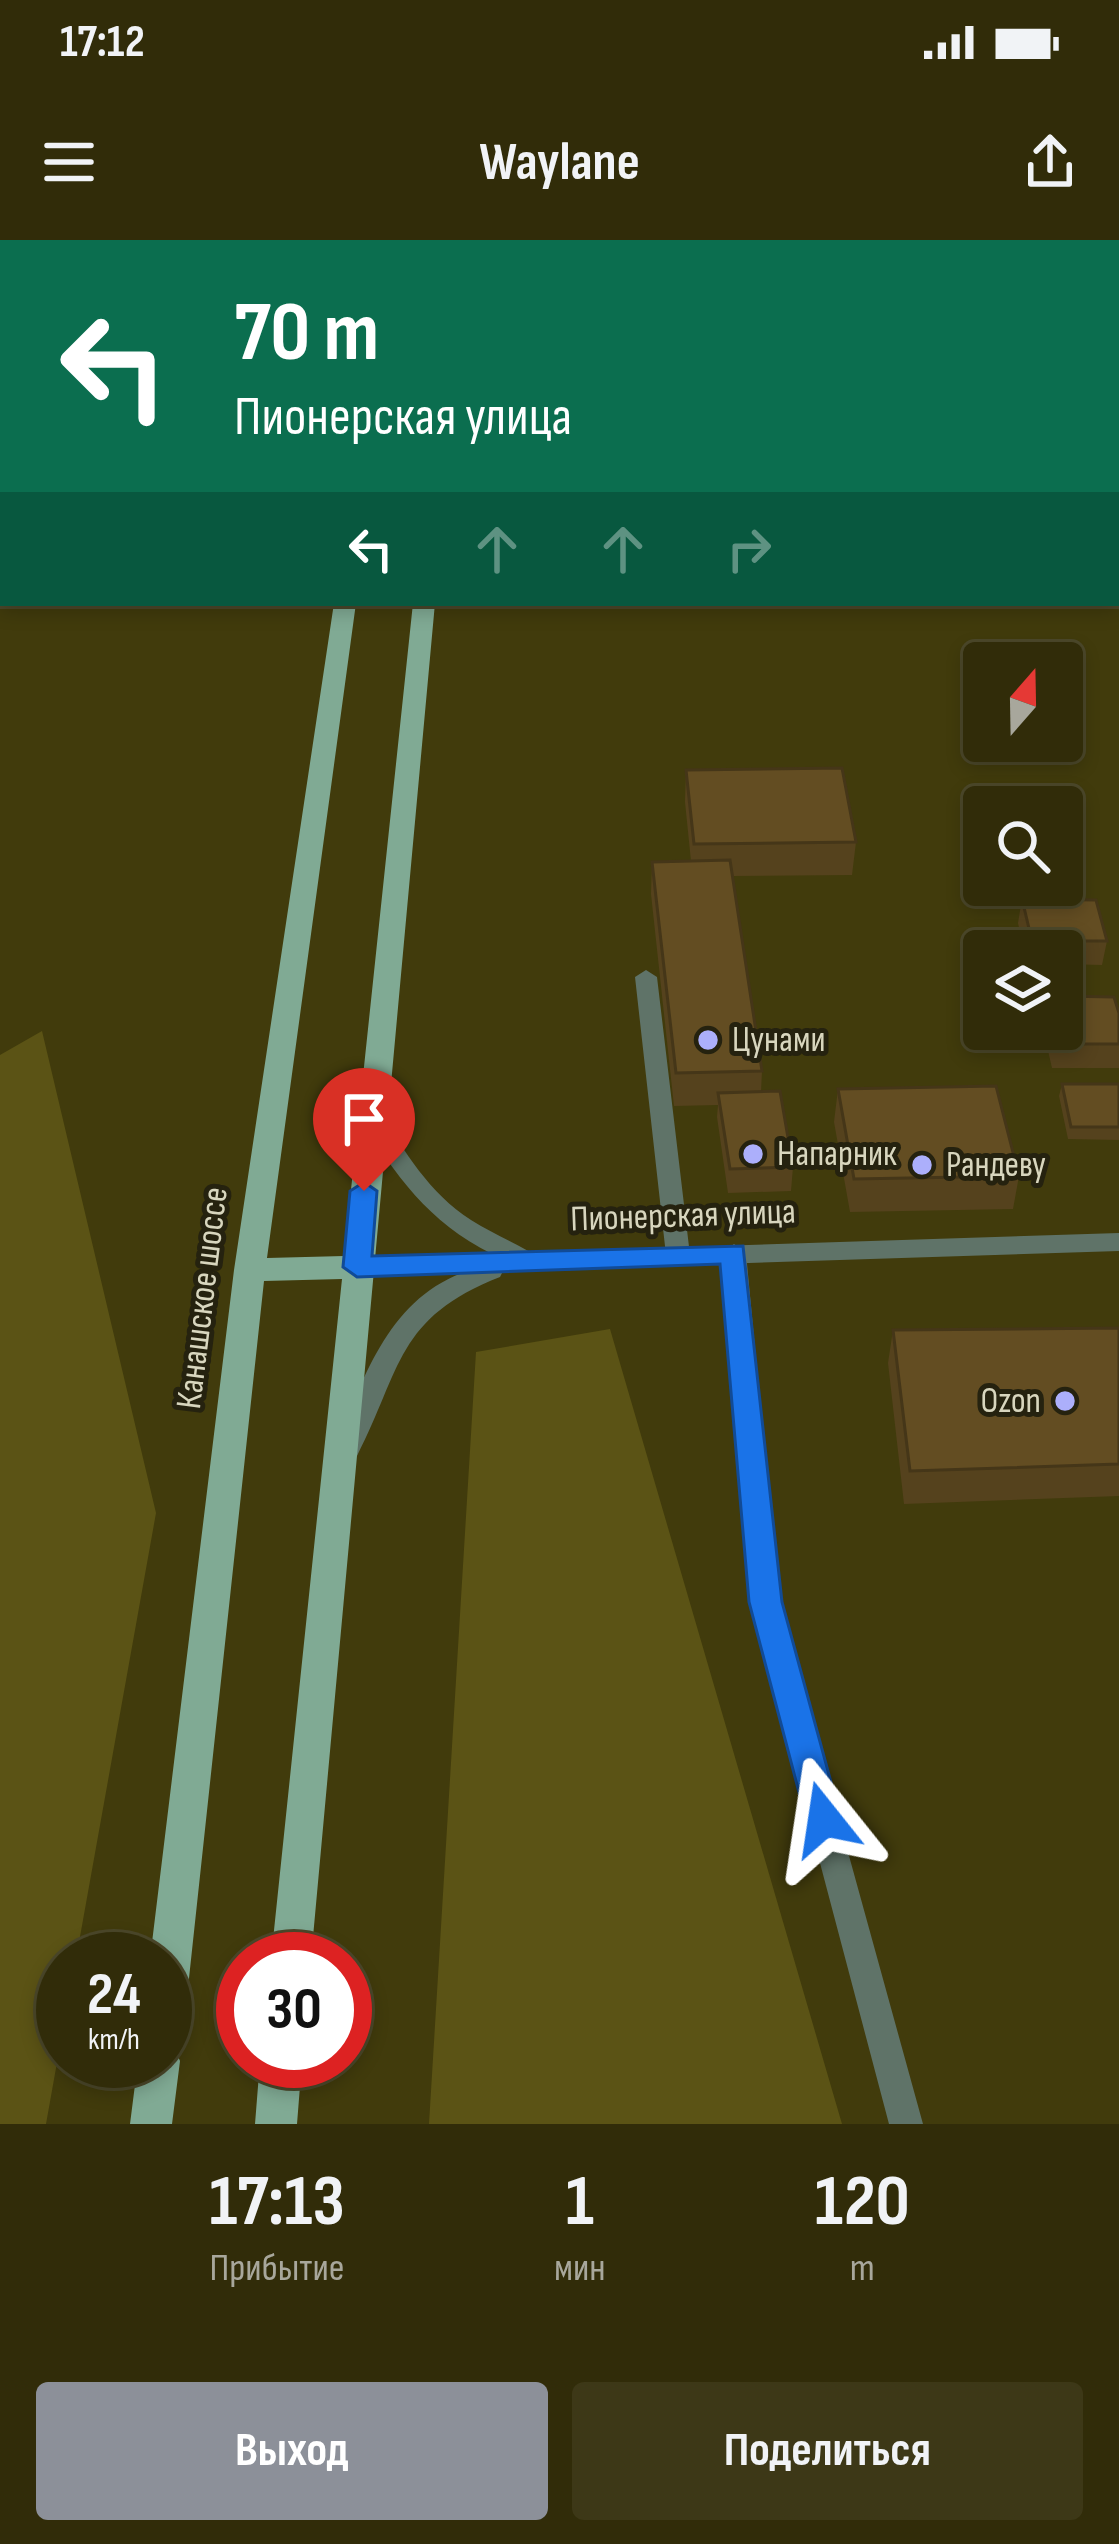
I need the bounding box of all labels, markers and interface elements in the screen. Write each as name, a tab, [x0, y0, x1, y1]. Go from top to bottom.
text: 17:12	[60, 15, 145, 70]
icon: menu	[36, 129, 102, 195]
icon: share	[1017, 129, 1083, 195]
text: Waylane	[479, 130, 640, 195]
text: 70 m	[234, 283, 379, 384]
icon: left	[36, 288, 192, 444]
text: Пионерская улица	[234, 385, 572, 450]
icon: left	[338, 516, 404, 582]
icon: ahead	[464, 516, 530, 582]
icon: ahead	[590, 516, 656, 582]
icon: right	[716, 516, 782, 582]
north arrow	[963, 642, 1083, 762]
map controls	[963, 642, 1083, 1050]
button: search	[963, 786, 1083, 906]
button: layers	[963, 930, 1083, 1050]
place label: Цунами	[732, 1019, 826, 1062]
marker: Цунами	[695, 1027, 721, 1053]
pin	[313, 1068, 415, 1191]
icon: arrive	[331, 1086, 397, 1152]
place label: Напарник	[777, 1133, 897, 1176]
marker: Напарник	[740, 1141, 766, 1167]
place label: Рандеву	[946, 1144, 1046, 1187]
marker: Рандеву	[909, 1152, 935, 1178]
street label: Канашское шоссе	[168, 1185, 238, 1411]
street label: Пионерская улица	[570, 1191, 796, 1241]
place label: Ozon	[980, 1380, 1041, 1423]
marker: Ozon	[1052, 1388, 1078, 1414]
position arrow	[761, 1756, 887, 1882]
speed limit sign: 30	[216, 1932, 372, 2088]
text: 24	[87, 1959, 141, 2031]
text: km/h	[88, 2022, 140, 2058]
text: 17:13	[209, 2159, 345, 2246]
text: 1	[566, 2159, 594, 2246]
text: 120	[815, 2159, 910, 2246]
text: Прибытие	[209, 2245, 345, 2292]
text: мин	[554, 2245, 606, 2292]
text: m	[850, 2245, 875, 2292]
button: Выход	[36, 2382, 548, 2520]
button: Поделиться	[572, 2382, 1083, 2520]

